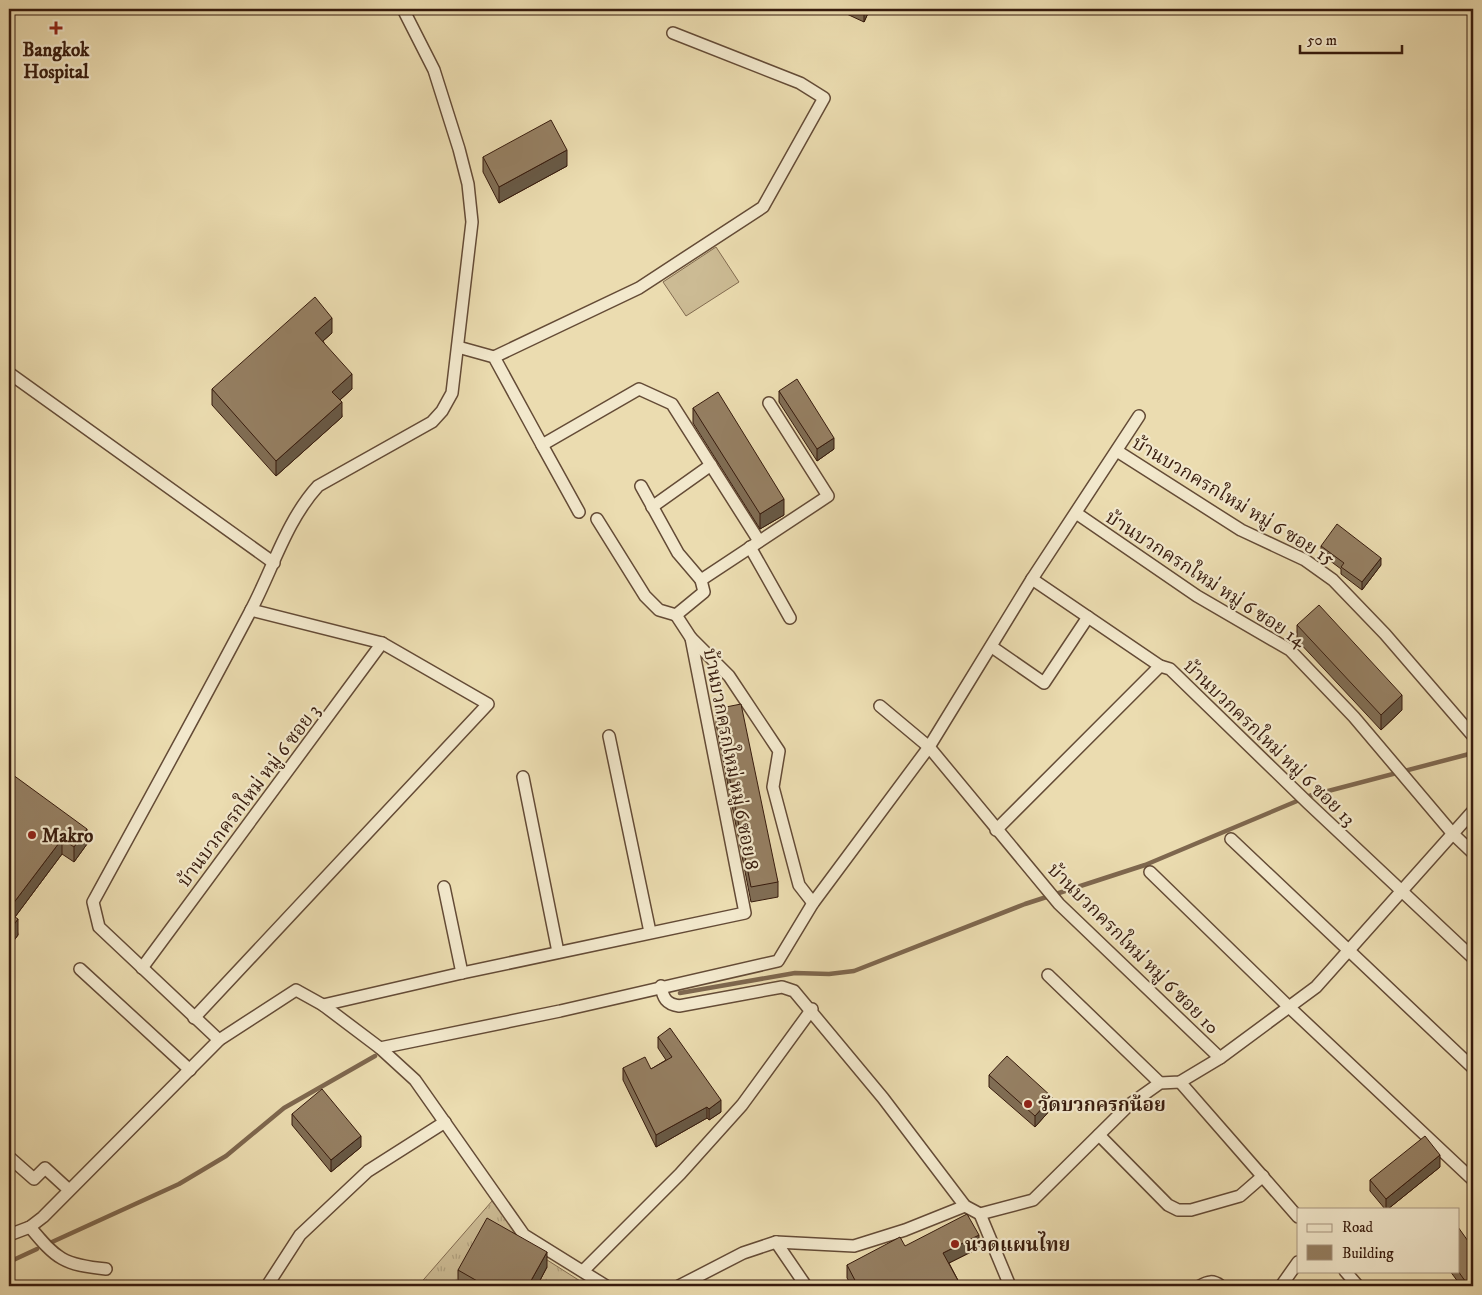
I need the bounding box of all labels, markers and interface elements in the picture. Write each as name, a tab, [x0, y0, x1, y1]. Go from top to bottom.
marker: Bangkok Hospital	[49, 21, 63, 35]
scale bar	[1300, 22, 1402, 54]
text: 50 m	[1307, 31, 1337, 50]
place label: Bangkok Hospital	[22, 39, 90, 84]
street label: บ้านบวกครกใหม่ หมู่ 6 ซอย 15	[1128, 429, 1341, 571]
street label: บ้านบวกครกใหม่ หมู่ 6 ซอย 14	[1101, 503, 1312, 653]
street label: บ้านบวกครกใหม่ หมู่ 6 ซอย 8	[698, 646, 766, 872]
street label: บ้านบวกครกใหม่ หมู่ 6 ซอย 13	[1178, 653, 1362, 831]
street label: บ้านบวกครกใหม่ หมู่ 6 ซอย 3	[171, 698, 325, 892]
place label: Makro	[42, 825, 93, 848]
marker: Makro	[26, 829, 38, 841]
street label: บ้านบวกครกใหม่ หมู่ 6 ซอย 10	[1042, 856, 1226, 1040]
place label: วัดบวกครกน้อย	[1038, 1094, 1166, 1117]
marker: วัดบวกครกน้อย	[1022, 1098, 1034, 1110]
legend	[1297, 1208, 1460, 1272]
text: Road	[1342, 1218, 1374, 1237]
place label: นวดแผนไทย	[965, 1231, 1070, 1257]
marker: นวดแผนไทย	[949, 1238, 961, 1250]
text: Building	[1342, 1244, 1394, 1263]

